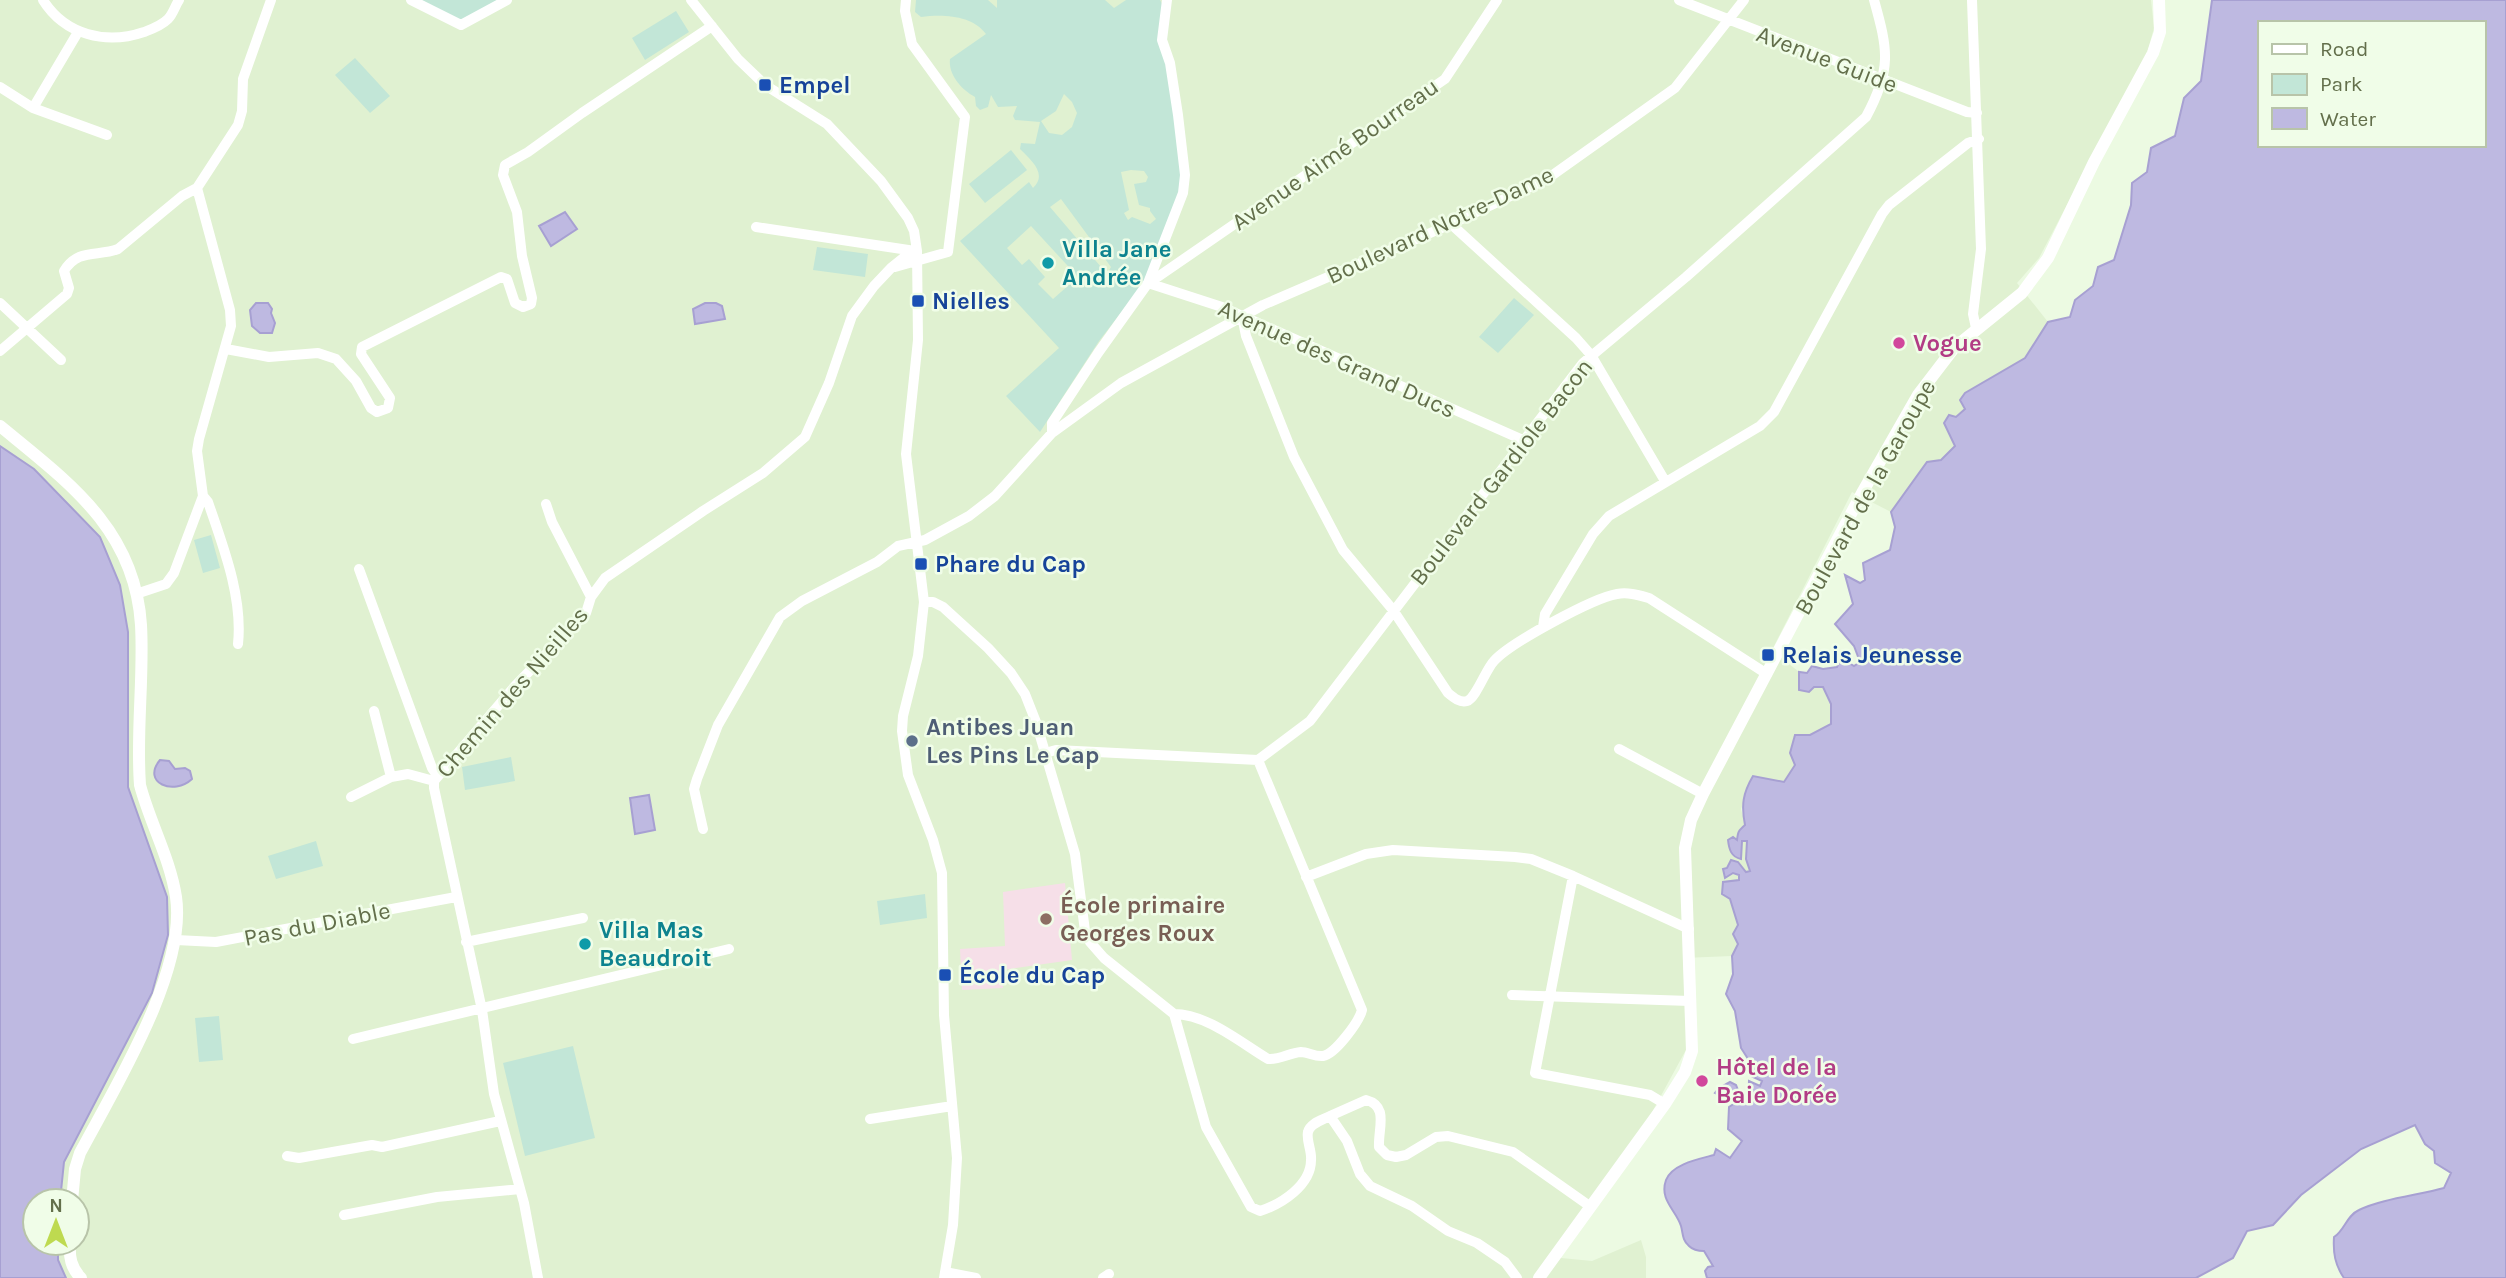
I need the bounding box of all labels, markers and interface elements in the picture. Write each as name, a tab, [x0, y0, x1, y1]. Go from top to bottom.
street label: Avenue Guide	[1753, 19, 1901, 99]
legend	[2258, 21, 2485, 147]
text: Road	[2320, 37, 2368, 61]
place label: Empel	[779, 71, 851, 99]
street label: Avenue Aimé Bourreau	[1226, 72, 1444, 236]
text: Park	[2320, 72, 2363, 96]
marker: Empel	[757, 77, 773, 93]
text: Water	[2320, 107, 2376, 131]
street label: Boulevard Notre-Dame	[1322, 160, 1558, 290]
place label: Villa Jane Andrée	[1062, 235, 1171, 291]
marker: Villa Jane Andrée	[1040, 255, 1056, 271]
place label: Nielles	[932, 287, 1010, 315]
marker: Nielles	[910, 293, 926, 309]
street label: Avenue des Grand Ducs	[1214, 294, 1460, 424]
place label: Vogue	[1913, 329, 1982, 357]
marker: Vogue	[1891, 335, 1907, 351]
street label: Boulevard Gardiole Bacon	[1404, 353, 1598, 591]
street label: Boulevard de la Garoupe	[1789, 374, 1941, 620]
place label: Phare du Cap	[935, 550, 1086, 578]
marker: Phare du Cap	[913, 556, 929, 572]
street label: Chemin des Nieilles	[430, 601, 594, 783]
place label: Relais Jeunesse	[1782, 641, 1962, 669]
marker: Relais Jeunesse	[1760, 647, 1776, 663]
place label: Antibes Juan Les Pins Le Cap	[926, 713, 1099, 769]
marker: Antibes Juan Les Pins Le Cap	[904, 733, 920, 749]
place label: École primaire Georges Roux	[1060, 889, 1225, 947]
street label: Pas du Diable	[241, 896, 393, 952]
marker: École primaire Georges Roux	[1038, 911, 1054, 927]
place label: Villa Mas Beaudroit	[599, 916, 711, 972]
marker: Villa Mas Beaudroit	[577, 936, 593, 952]
place label: École du Cap	[959, 959, 1105, 989]
marker: École du Cap	[937, 967, 953, 983]
place label: Hôtel de la Baie Dorée	[1716, 1053, 1837, 1109]
marker: Hôtel de la Baie Dorée	[1694, 1073, 1710, 1089]
north arrow	[21, 1187, 91, 1257]
text: N	[49, 1195, 63, 1217]

